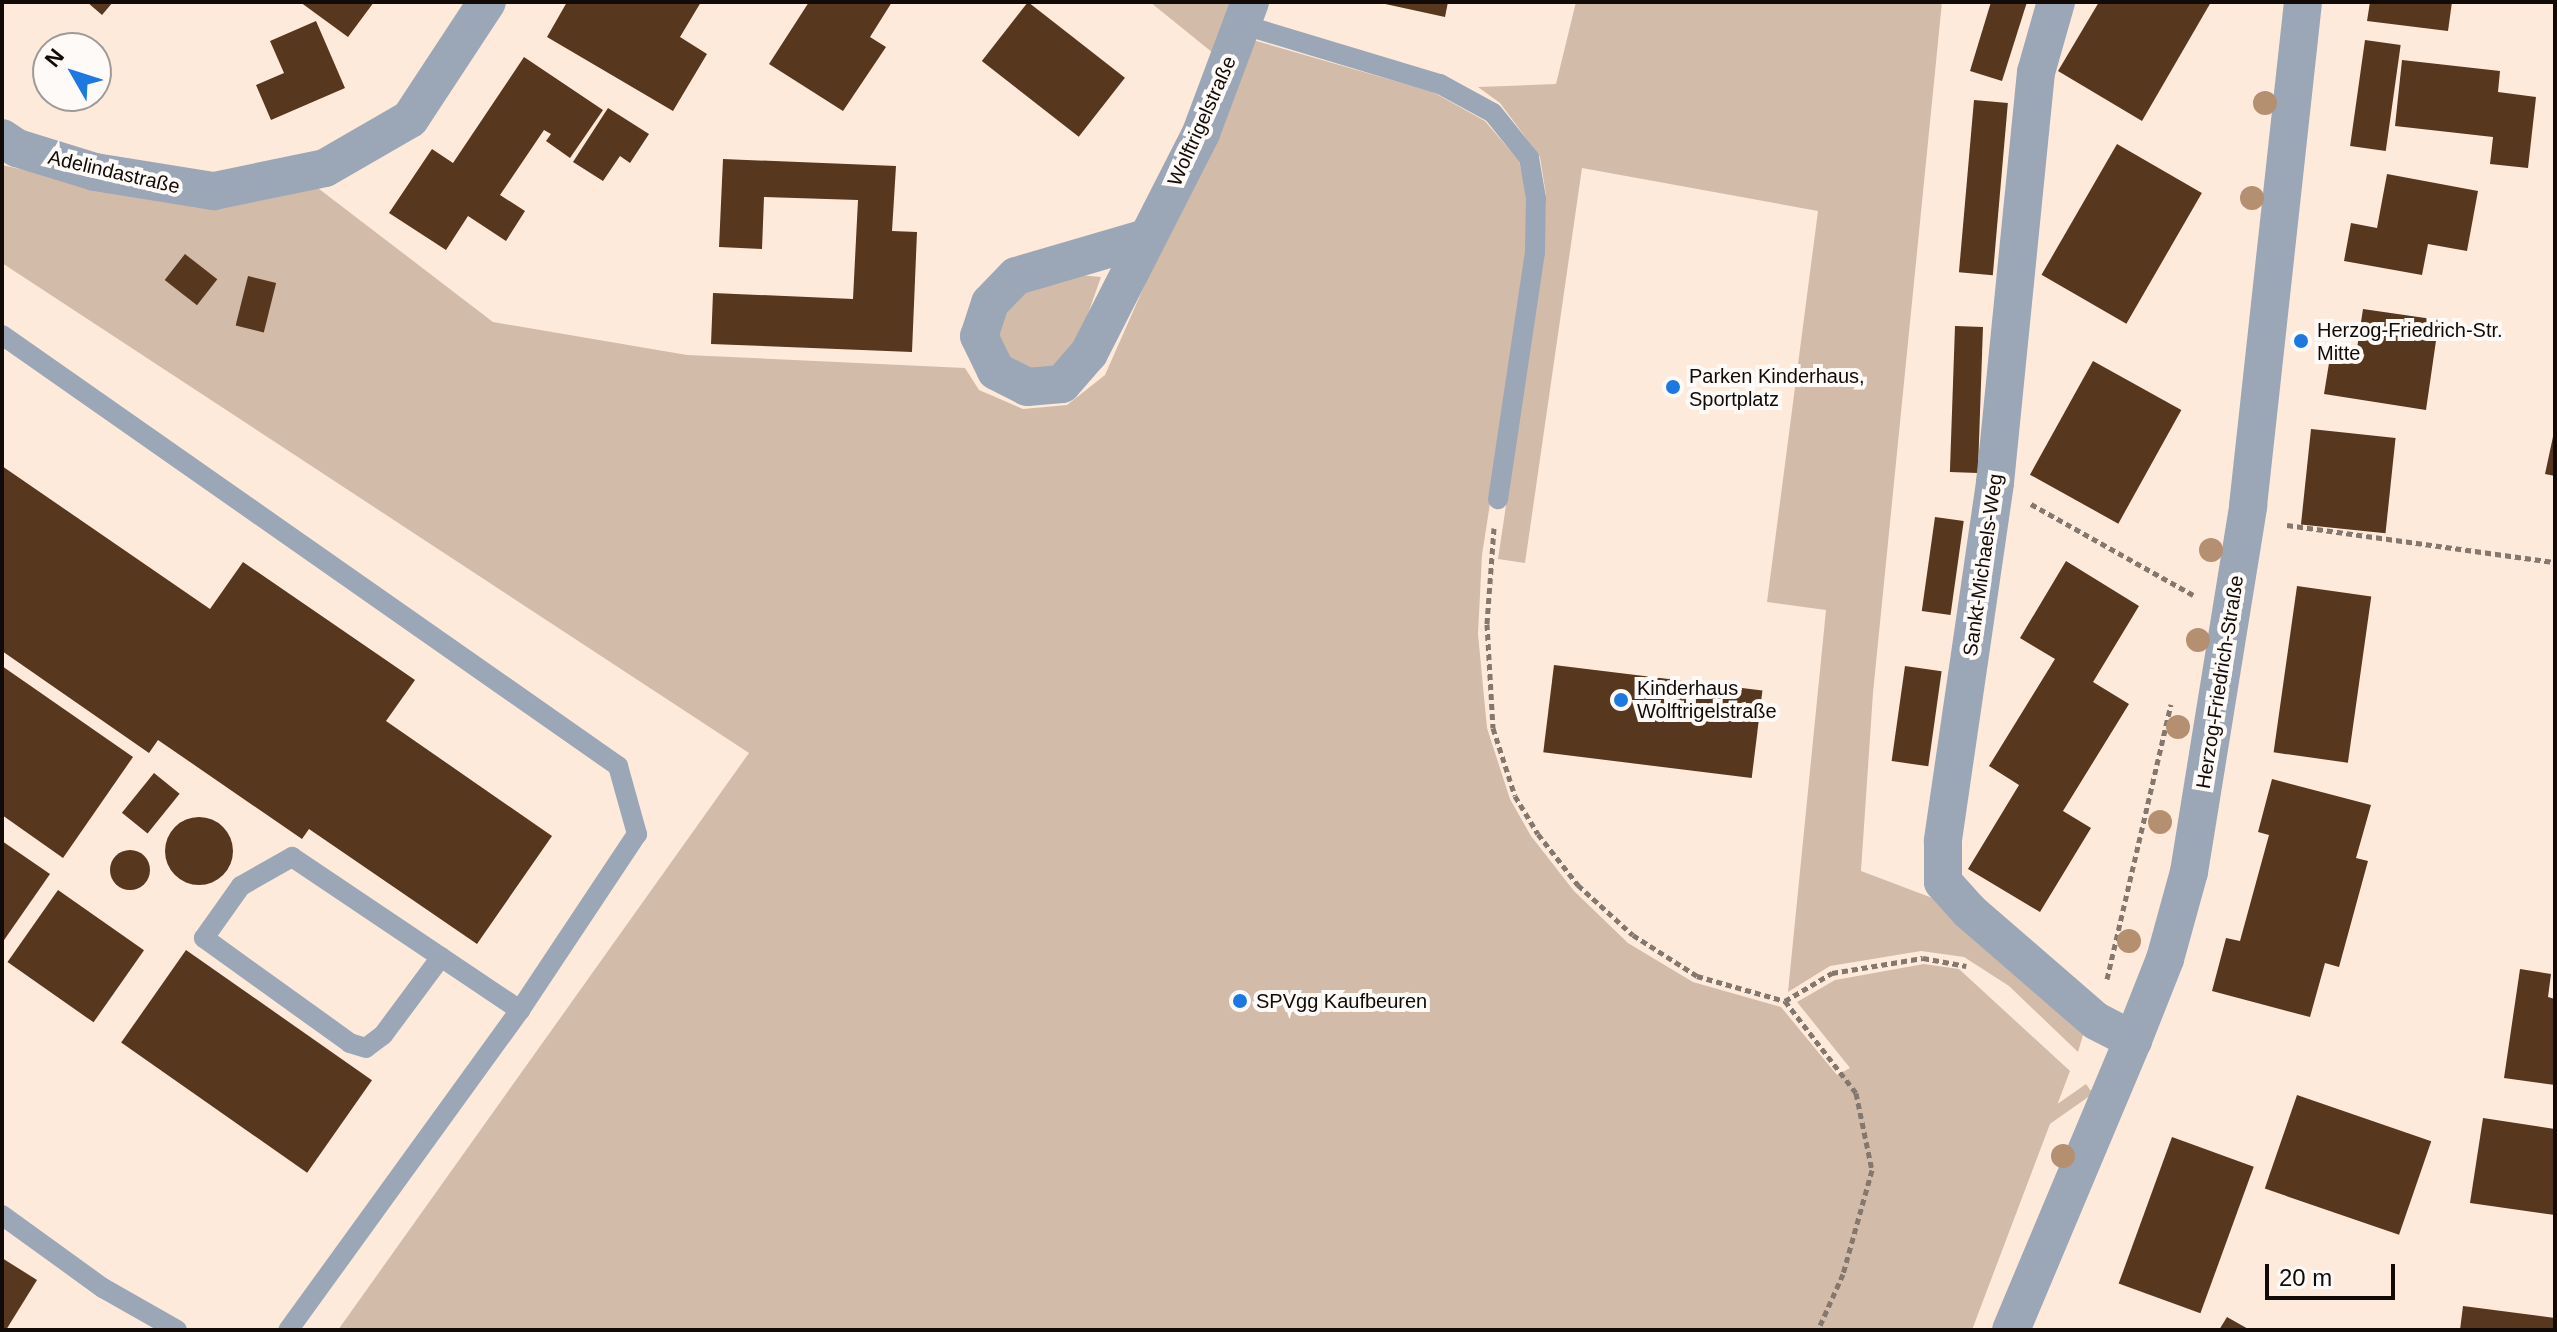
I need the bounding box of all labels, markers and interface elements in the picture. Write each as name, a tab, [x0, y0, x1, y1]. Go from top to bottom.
north arrow	[32, 32, 112, 112]
text: N	[40, 44, 69, 72]
street label: Wolftrigelstraße	[1163, 52, 1241, 190]
street label: Adelindastraße	[46, 145, 182, 199]
place label: Herzog-Friedrich-Str. Mitte	[2317, 318, 2503, 365]
marker: Herzog-Friedrich-Str. Mitte	[2292, 332, 2310, 350]
place label: Parken Kinderhaus, Sportplatz	[1689, 364, 1865, 411]
marker: Parken Kinderhaus, Sportplatz	[1664, 378, 1682, 396]
street label: Sankt-Michaels-Weg	[1958, 472, 2008, 658]
street label: Herzog-Friedrich-Straße	[2191, 574, 2249, 790]
place label: Kinderhaus Wolftrigelstraße	[1637, 676, 1777, 723]
marker: Kinderhaus Wolftrigelstraße	[1612, 691, 1630, 709]
place label: SPVgg Kaufbeuren	[1256, 989, 1427, 1013]
marker: SPVgg Kaufbeuren	[1231, 992, 1249, 1010]
scale bar	[2269, 1248, 2399, 1298]
text: 20 m	[2279, 1264, 2332, 1291]

